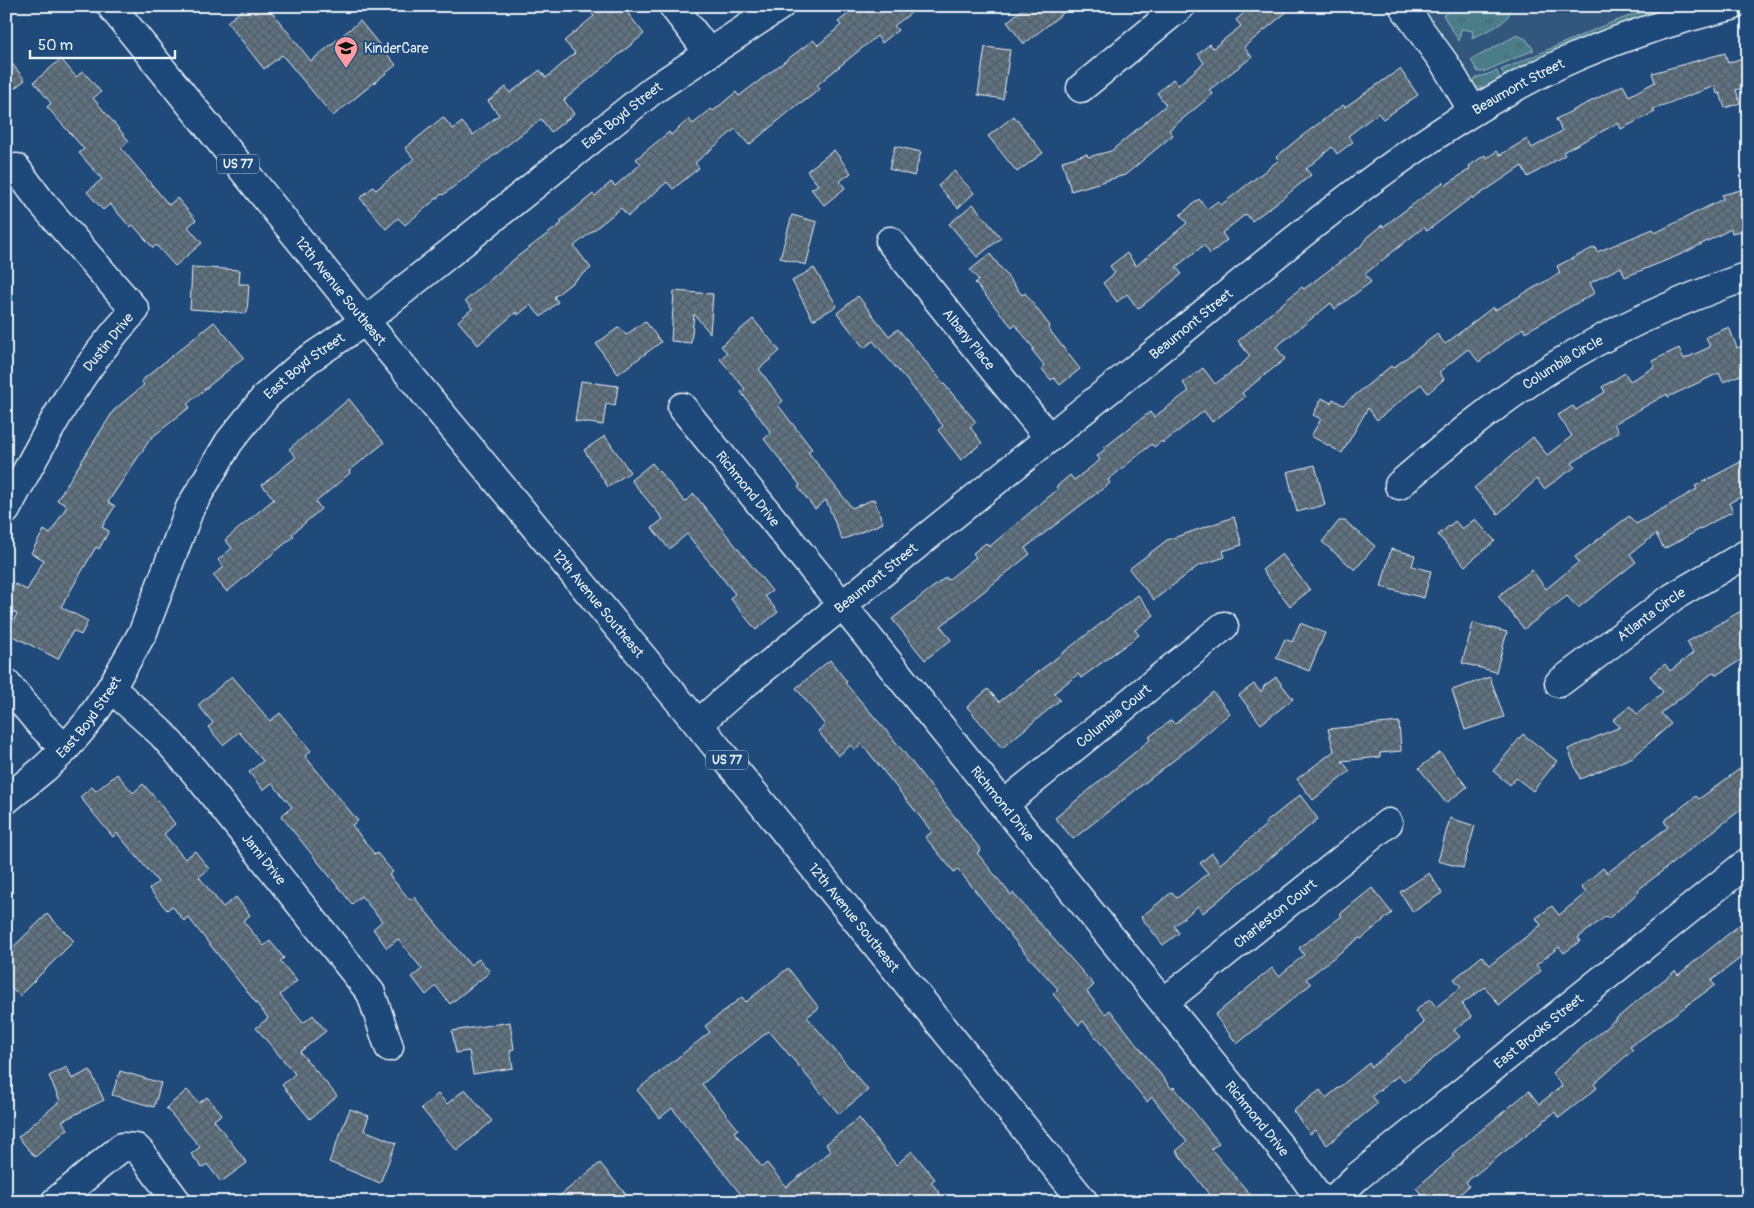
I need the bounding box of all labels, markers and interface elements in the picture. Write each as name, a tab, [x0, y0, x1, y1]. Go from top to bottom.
scale bar	[30, 28, 175, 60]
school or university icon: KinderCare	[333, 35, 359, 69]
text: 50 m	[38, 36, 73, 55]
place label: KinderCare	[364, 40, 428, 57]
street label: Beaumont Street	[1469, 55, 1567, 119]
street label: East Boyd Street	[579, 78, 666, 153]
road number: US 77	[217, 154, 259, 173]
street label: 12th Avenue Southeast	[291, 233, 390, 349]
street label: Beaumont Street	[1146, 285, 1236, 363]
street label: Albany Place	[939, 305, 999, 373]
street label: Dustin Drive	[80, 309, 137, 375]
street label: East Boyd Street	[260, 329, 348, 403]
street label: Columbia Circle	[1519, 332, 1606, 393]
street label: Richmond Drive	[712, 448, 783, 530]
street label: Beaumont Street	[831, 539, 921, 617]
street label: 12th Avenue Southeast	[548, 546, 648, 661]
street label: Atlanta Circle	[1614, 584, 1688, 645]
street label: East Boyd Street	[53, 673, 125, 762]
street label: Columbia Court	[1073, 680, 1155, 751]
road number: US 77	[706, 750, 748, 770]
street label: Richmond Drive	[967, 763, 1038, 845]
street label: Jami Drive	[238, 830, 290, 888]
street label: 12th Avenue Southeast	[805, 860, 903, 976]
street label: Charleston Court	[1230, 875, 1320, 952]
street label: East Brooks Street	[1491, 990, 1587, 1072]
street label: Richmond Drive	[1221, 1078, 1292, 1160]

